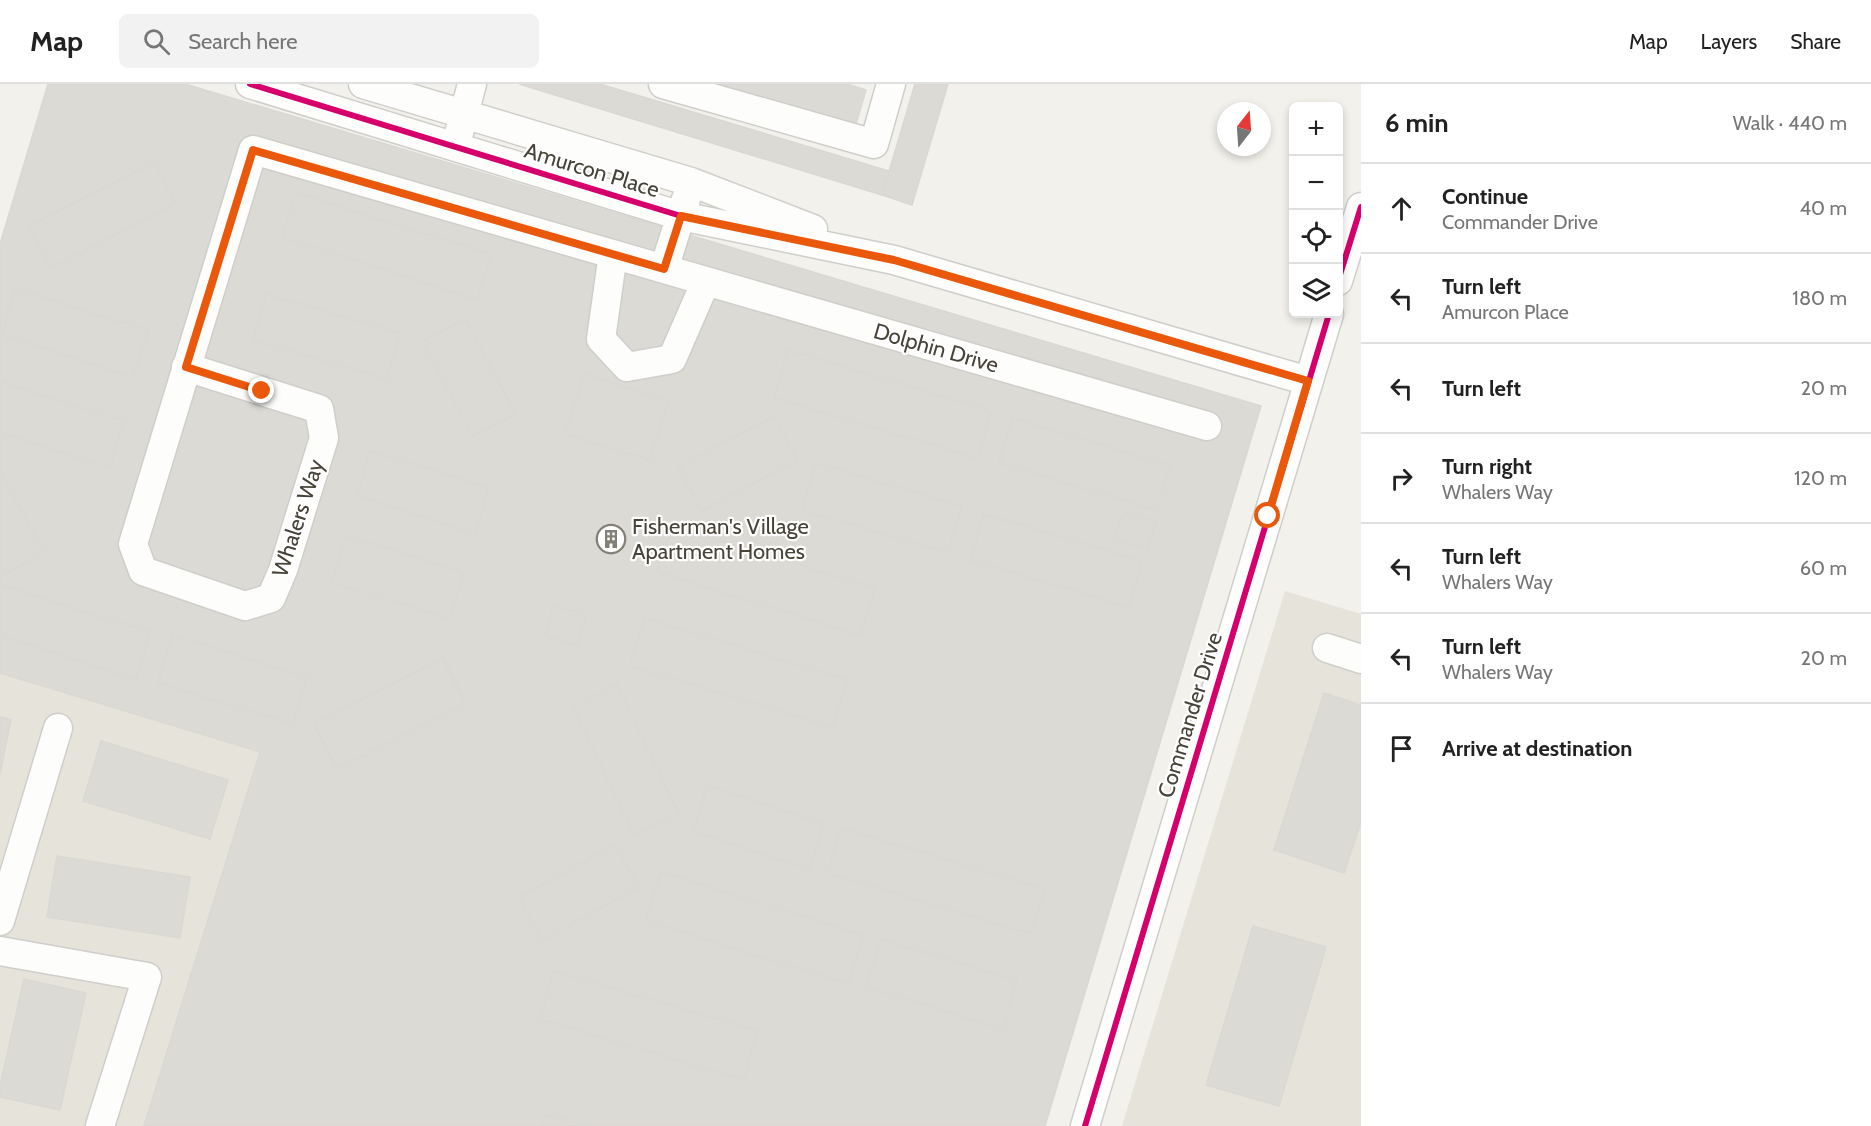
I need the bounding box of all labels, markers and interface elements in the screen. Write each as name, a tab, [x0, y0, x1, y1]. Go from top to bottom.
search box	[119, 14, 539, 68]
text: Map	[30, 24, 83, 58]
icon: search	[140, 25, 173, 58]
text: Search here	[188, 28, 297, 55]
text: Map	[1629, 29, 1668, 54]
text: Layers	[1701, 29, 1757, 54]
text: Share	[1790, 29, 1841, 54]
north arrow	[1217, 102, 1271, 156]
map controls	[1289, 102, 1343, 318]
button: +	[1289, 102, 1343, 156]
text: 6 min	[1385, 107, 1449, 139]
text: Walk · 440 m	[1733, 111, 1847, 135]
street label: Amurcon Place	[521, 137, 663, 203]
button: −	[1289, 156, 1343, 210]
text: Continue	[1442, 183, 1528, 210]
icon: ahead	[1385, 192, 1418, 225]
text: 40 m	[1799, 196, 1847, 220]
button: locate	[1289, 210, 1343, 264]
text: Commander Drive	[1442, 210, 1598, 234]
button: layers	[1289, 264, 1343, 318]
text: Turn left	[1442, 273, 1521, 300]
icon: left	[1385, 282, 1418, 315]
text: 180 m	[1792, 286, 1847, 310]
text: Amurcon Place	[1442, 300, 1569, 324]
street label: Dolphin Drive	[870, 317, 1002, 379]
icon: left	[1385, 372, 1418, 405]
text: Turn left	[1442, 375, 1521, 402]
text: 20 m	[1801, 376, 1847, 400]
route end	[248, 377, 274, 403]
text: Turn right	[1442, 453, 1532, 480]
street label: Whalers Way	[266, 456, 330, 580]
icon: right	[1385, 462, 1418, 495]
text: 120 m	[1794, 466, 1847, 490]
text: Whalers Way	[1442, 480, 1553, 504]
route start	[1254, 502, 1280, 528]
place label: Fisherman's Village Apartment Homes	[632, 513, 809, 565]
building icon: Fisherman's Village Apartment Homes	[595, 523, 627, 555]
text: Turn left	[1442, 543, 1521, 570]
icon: left	[1385, 552, 1418, 585]
text: 60 m	[1800, 556, 1847, 580]
text: Whalers Way	[1442, 570, 1553, 594]
street label: Commander Drive	[1152, 629, 1228, 801]
text: Turn left	[1442, 633, 1521, 660]
icon: left	[1385, 642, 1418, 675]
text: 20 m	[1801, 646, 1847, 670]
text: Whalers Way	[1442, 660, 1553, 684]
icon: arrive	[1385, 732, 1418, 765]
text: Arrive at destination	[1442, 735, 1632, 762]

